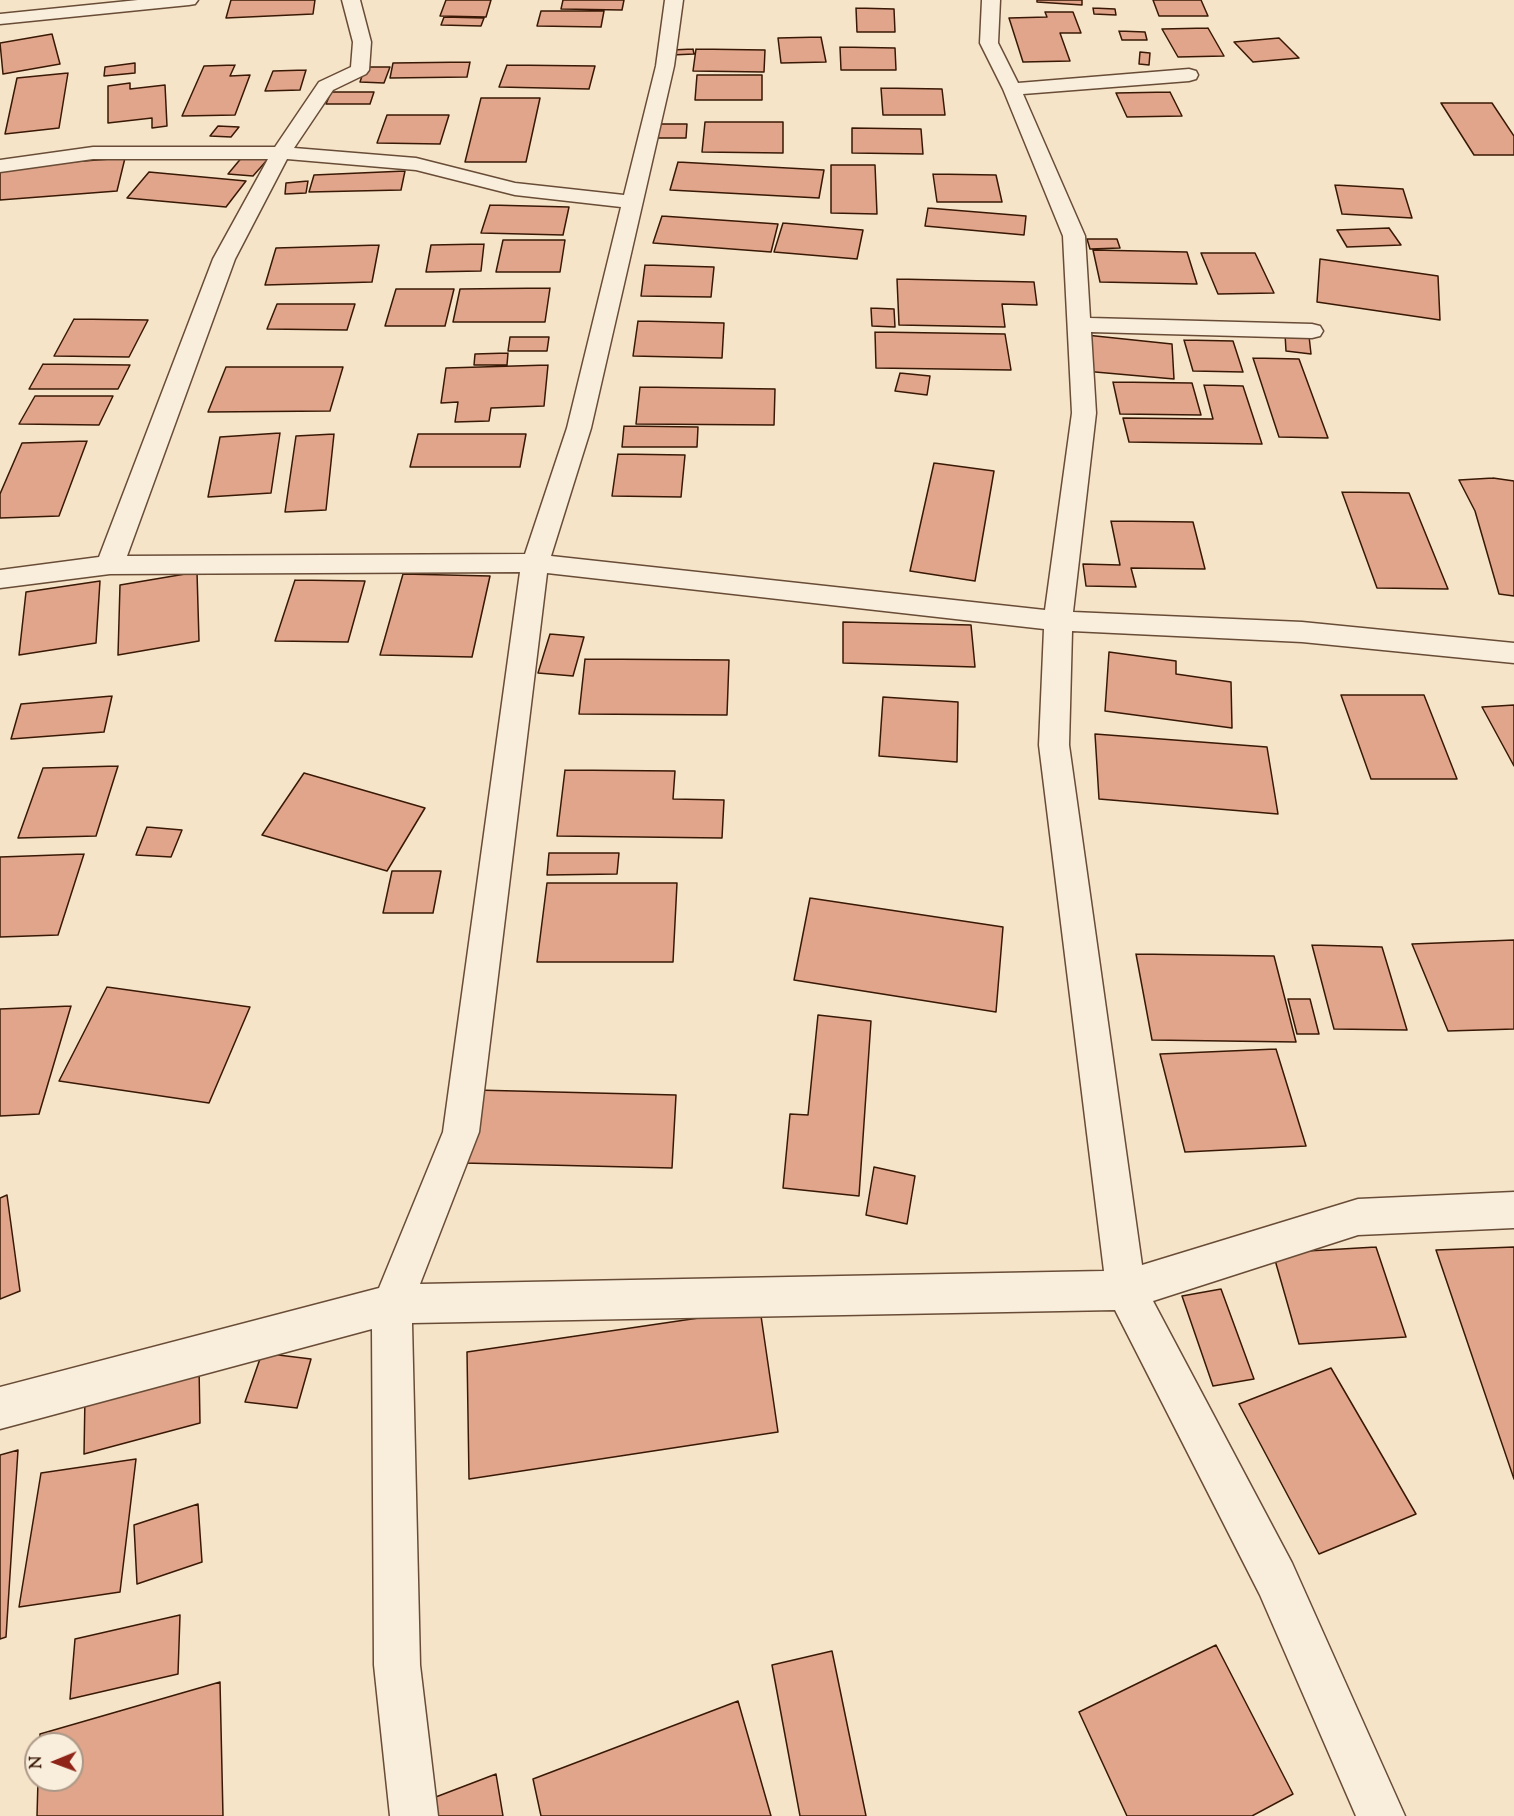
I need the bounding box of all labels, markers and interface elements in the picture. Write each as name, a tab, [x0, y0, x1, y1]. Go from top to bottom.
north arrow	[24, 1732, 84, 1792]
text: N	[26, 1756, 49, 1769]

